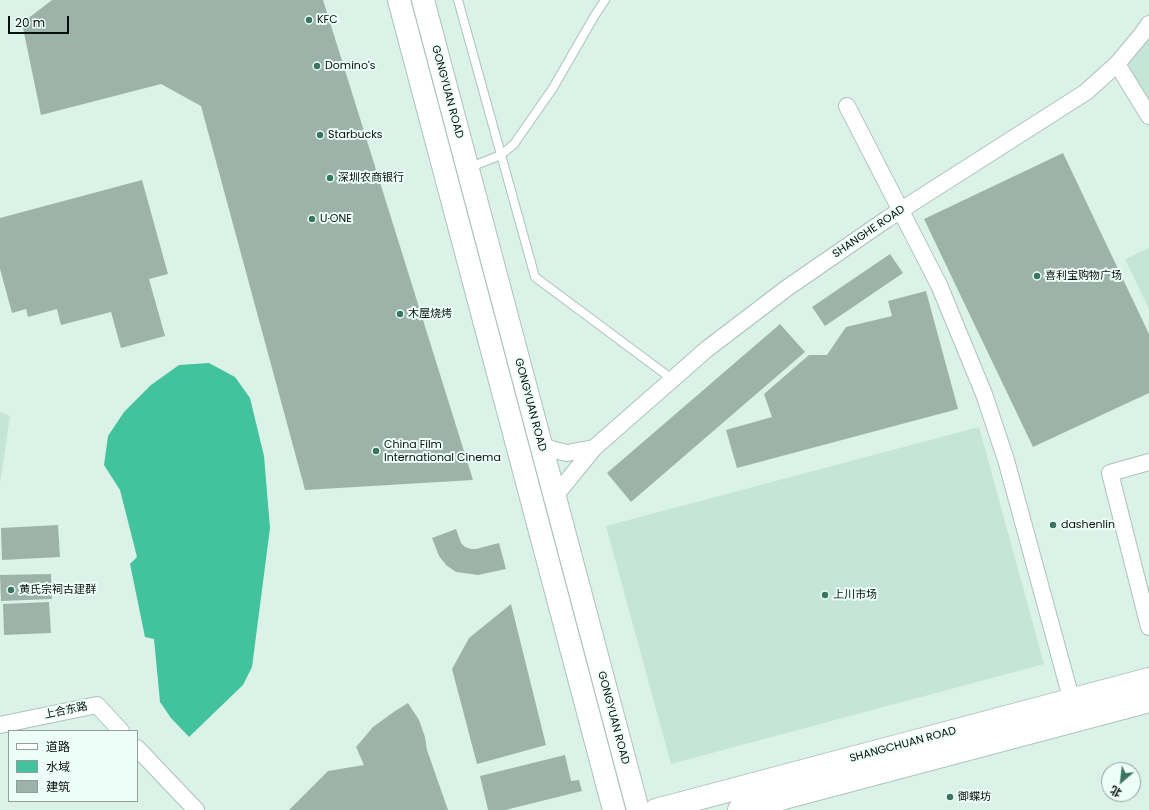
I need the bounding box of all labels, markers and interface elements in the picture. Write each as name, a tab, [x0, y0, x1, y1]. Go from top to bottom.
scale bar	[10, 8, 71, 34]
place label: KFC	[317, 13, 338, 27]
text: 20 m	[15, 14, 45, 31]
marker: KFC	[304, 15, 314, 25]
street label: GONGYUAN ROAD	[428, 44, 466, 140]
place label: Domino's	[325, 59, 375, 73]
marker: Domino's	[312, 61, 322, 71]
place label: Starbucks	[328, 128, 383, 142]
marker: Starbucks	[315, 130, 325, 140]
place label: 深圳农商银行	[338, 171, 404, 185]
marker: 深圳农商银行	[325, 173, 335, 183]
street label: SHANGHE ROAD	[830, 203, 908, 261]
place label: U·ONE	[320, 212, 352, 226]
marker: U·ONE	[307, 214, 317, 224]
place label: 喜利宝购物广场	[1045, 269, 1122, 283]
marker: 喜利宝购物广场	[1032, 271, 1042, 281]
place label: 木屋烧烤	[408, 307, 452, 321]
marker: 木屋烧烤	[395, 309, 405, 319]
street label: GONGYUAN ROAD	[511, 357, 549, 453]
place label: China Film International Cinema	[384, 438, 501, 464]
marker: China Film International Cinema	[371, 446, 381, 456]
place label: dashenlin	[1061, 518, 1115, 532]
marker: dashenlin	[1048, 520, 1058, 530]
place label: 黄氏宗祠古建群	[19, 583, 96, 597]
marker: 黄氏宗祠古建群	[6, 585, 16, 595]
place label: 上川市场	[833, 588, 877, 602]
marker: 上川市场	[820, 590, 830, 600]
street label: GONGYUAN ROAD	[594, 670, 632, 766]
street label: 上合东路	[43, 700, 89, 722]
street label: SHANGCHUAN ROAD	[848, 724, 958, 766]
legend	[8, 730, 138, 802]
text: 道路	[46, 738, 70, 755]
text: 水域	[46, 758, 70, 775]
north arrow	[1101, 762, 1141, 802]
text: 建筑	[46, 778, 70, 795]
text: 北	[1107, 782, 1124, 801]
place label: 御蝶坊	[958, 790, 991, 804]
marker: 御蝶坊	[945, 792, 955, 802]

